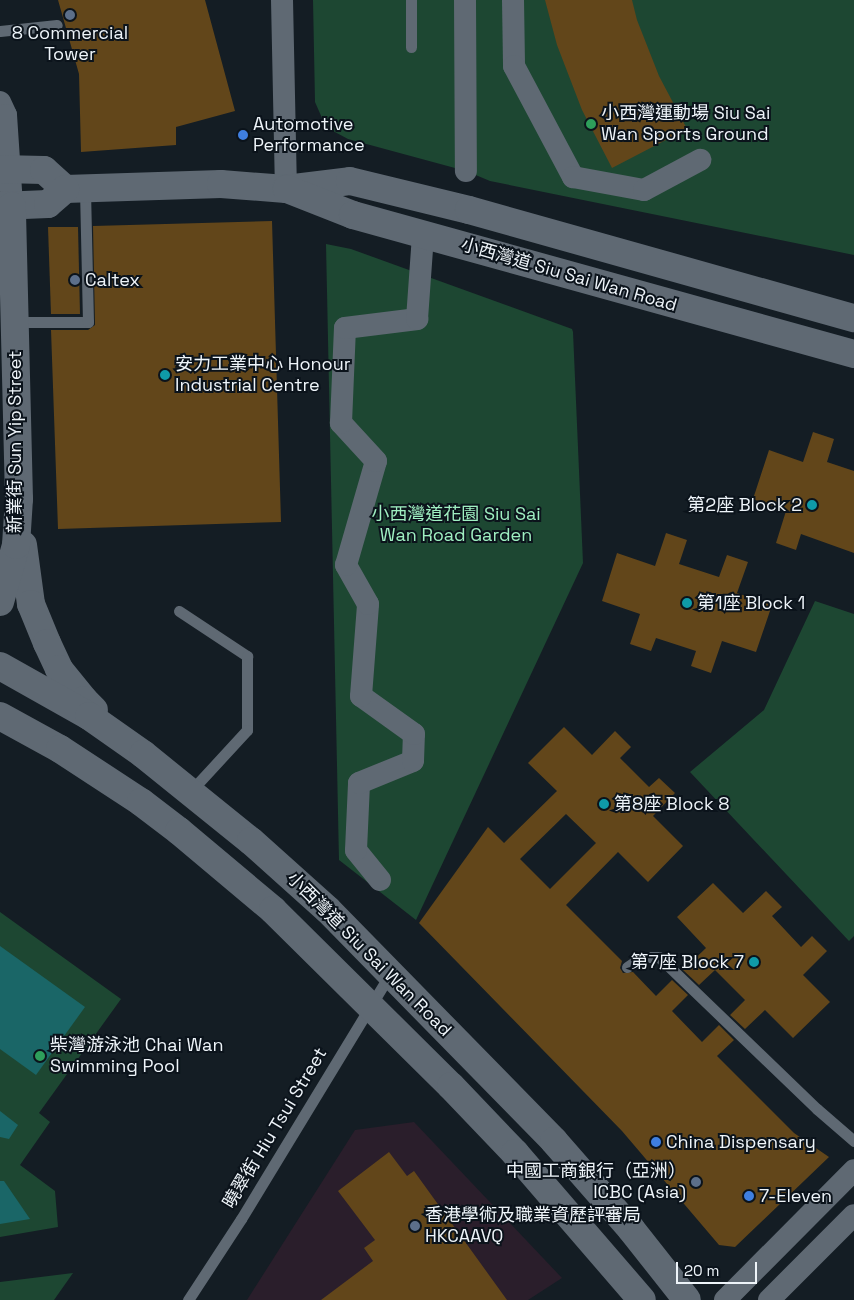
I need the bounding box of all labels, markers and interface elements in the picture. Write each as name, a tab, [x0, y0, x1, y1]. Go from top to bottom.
marker: 8 Commercial Tower	[64, 9, 76, 21]
place label: 8 Commercial Tower	[12, 23, 128, 66]
place label: 小西灣運動場 Siu Sai Wan Sports Ground	[601, 103, 771, 146]
place label: Automotive Performance	[253, 114, 365, 156]
marker: 小西灣運動場 Siu Sai Wan Sports Ground	[585, 118, 597, 130]
marker: Automotive Performance	[237, 129, 249, 141]
street label: 小西灣道 Siu Sai Wan Road	[458, 234, 680, 316]
place label: Caltex	[85, 269, 140, 291]
marker: Caltex	[69, 274, 81, 286]
street label: 新業街 Sun Yip Street	[4, 351, 26, 533]
place label: 安力工業中心 Honour Industrial Centre	[175, 354, 351, 396]
marker: 安力工業中心 Honour Industrial Centre	[159, 369, 171, 381]
place label: 第2座 Block 2	[687, 494, 802, 516]
marker: 第2座 Block 2	[806, 499, 818, 511]
park label: 小西灣道花園 Siu Sai Wan Road Garden	[371, 504, 541, 546]
place label: 第1座 Block 1	[697, 592, 805, 614]
marker: 第1座 Block 1	[681, 597, 693, 609]
place label: 第8座 Block 8	[614, 793, 730, 815]
marker: 第8座 Block 8	[598, 798, 610, 810]
street label: 小西灣道 Siu Sai Wan Road	[282, 867, 456, 1041]
place label: 第7座 Block 7	[631, 951, 744, 973]
marker: 第7座 Block 7	[748, 956, 760, 968]
place label: 柴灣游泳池 Chai Wan Swimming Pool	[50, 1035, 224, 1078]
street label: 曉翠街 Hiu Tsui Street	[218, 1044, 332, 1212]
marker: 柴灣游泳池 Chai Wan Swimming Pool	[34, 1050, 46, 1062]
place label: China Dispensary	[666, 1131, 816, 1153]
marker: China Dispensary	[650, 1136, 662, 1148]
place label: 中國工商銀行（亞洲） ICBC (Asia)	[506, 1161, 686, 1204]
marker: 中國工商銀行（亞洲） ICBC (Asia)	[690, 1176, 702, 1188]
place label: 7-Eleven	[759, 1185, 832, 1207]
marker: 7-Eleven	[743, 1190, 755, 1202]
place label: 香港學術及職業資歷評審局 HKCAAVQ	[425, 1205, 641, 1248]
marker: 香港學術及職業資歷評審局 HKCAAVQ	[409, 1220, 421, 1232]
scale bar	[679, 1252, 760, 1284]
text: 20 m	[684, 1261, 719, 1280]

